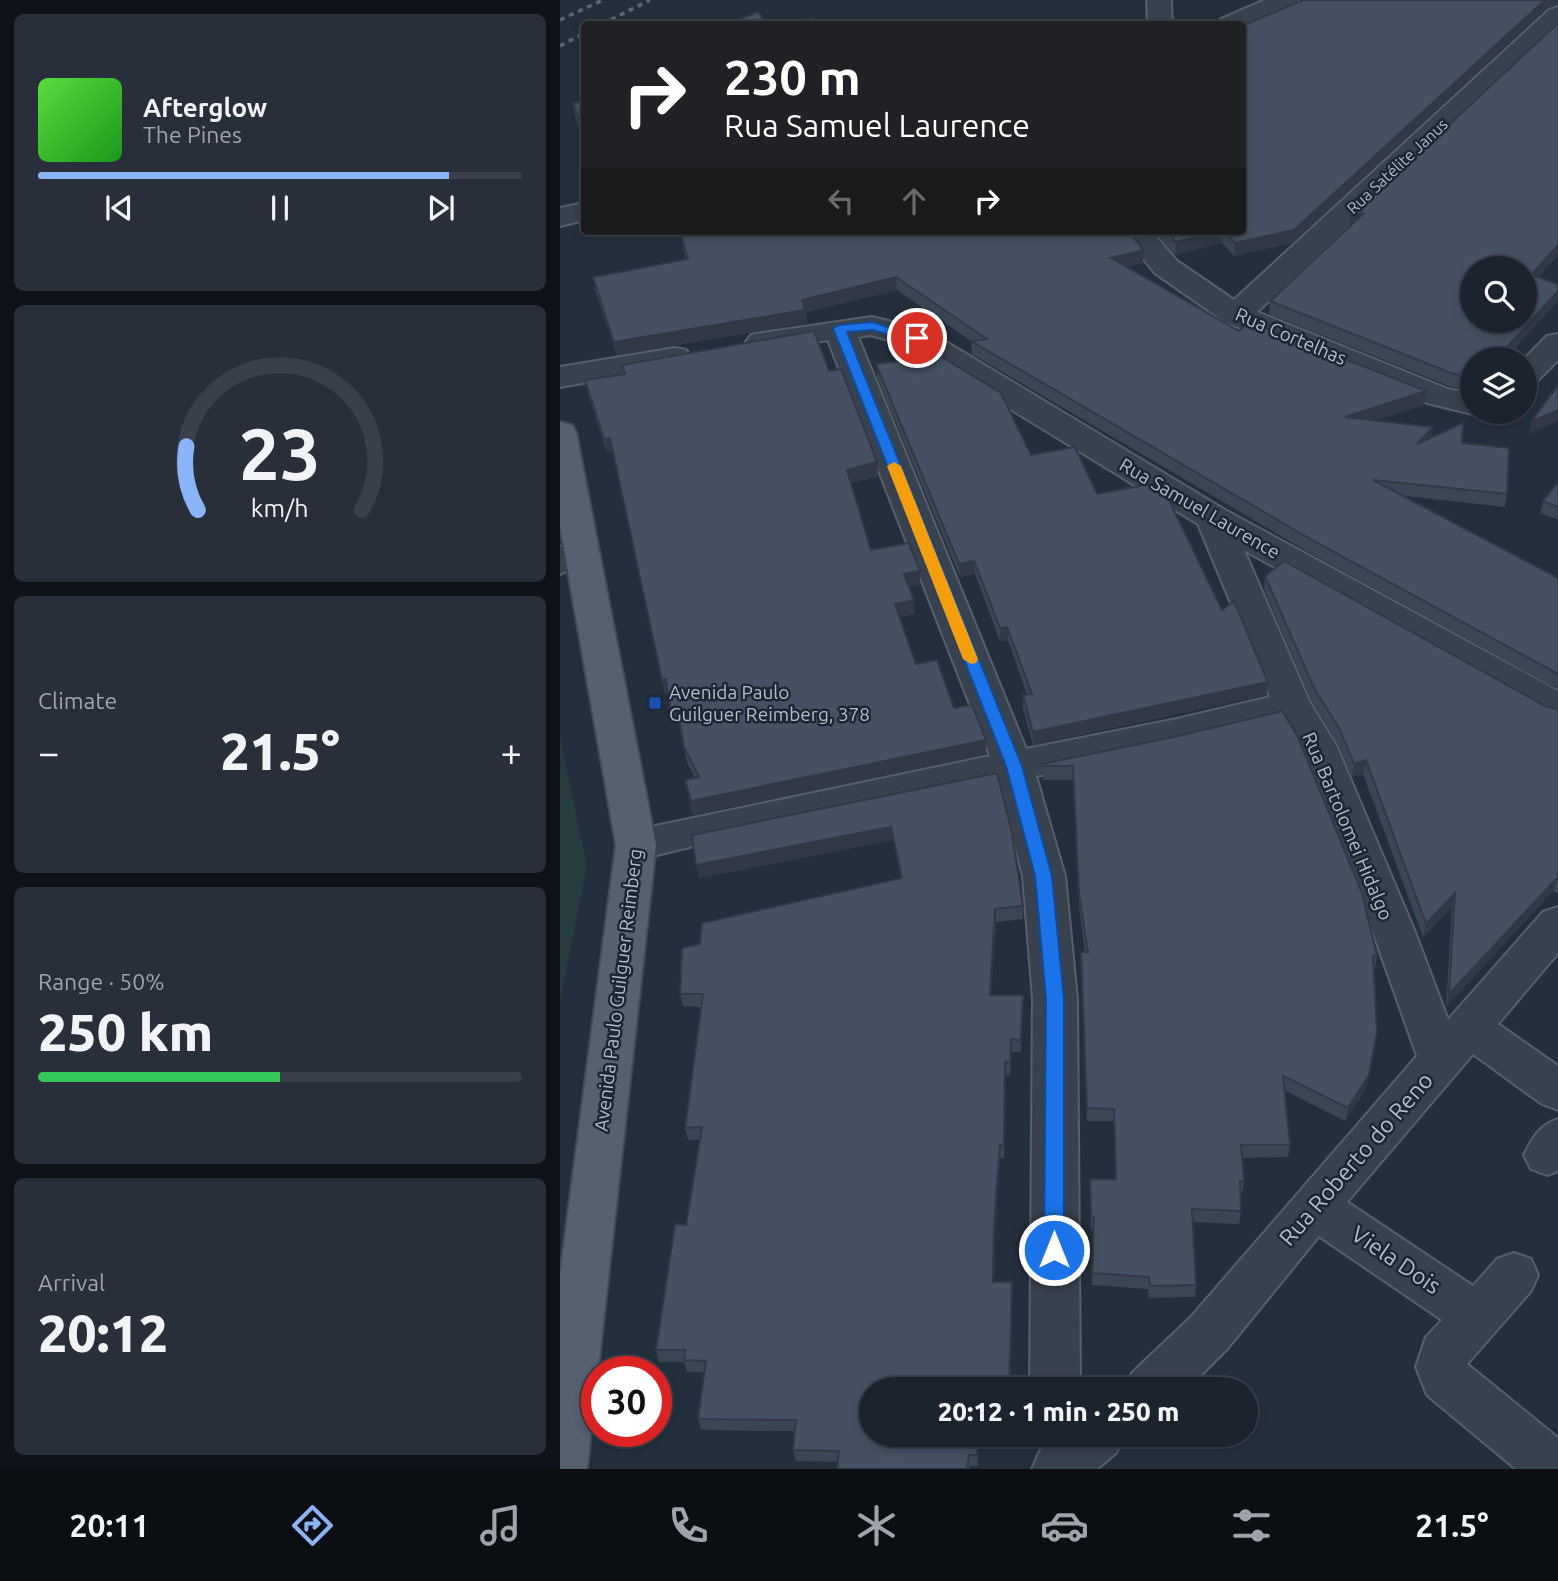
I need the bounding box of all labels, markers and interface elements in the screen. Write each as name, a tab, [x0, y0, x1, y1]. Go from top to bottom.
icon: right	[609, 49, 700, 140]
text: 230 m	[724, 49, 861, 104]
text: Afterglow	[143, 93, 267, 122]
text: Rua Samuel Laurence	[724, 107, 1030, 143]
street label: Rua Satélite Janus	[1343, 115, 1451, 217]
text: The Pines	[143, 122, 242, 147]
icon: left	[822, 182, 860, 220]
icon: ahead	[895, 182, 933, 220]
icon: right	[968, 182, 1006, 220]
icon: previous	[100, 189, 138, 227]
icon: pause	[261, 189, 299, 227]
icon: next	[422, 189, 460, 227]
map controls	[1460, 256, 1537, 424]
button: search	[1460, 256, 1537, 333]
street label: Rua Cortelhas	[1232, 303, 1350, 369]
pin	[887, 308, 947, 368]
icon: arrive	[898, 319, 936, 357]
button: layers	[1460, 347, 1537, 424]
text: 23	[239, 412, 321, 494]
street label: Rua Samuel Laurence	[1116, 453, 1284, 563]
text: km/h	[251, 493, 309, 521]
place label: Avenida Paulo Guilguer Reimberg, 378	[669, 681, 870, 725]
text: Climate	[38, 688, 117, 713]
marker: Avenida Paulo Guilguer Reimberg, 378	[647, 695, 663, 711]
text: 21.5°	[220, 722, 340, 780]
street label: Rua Bartolomei Hidalgo	[1298, 729, 1398, 923]
text: −	[38, 731, 59, 773]
text: +	[501, 731, 522, 773]
street label: Avenida Paulo Guilguer Reimberg	[590, 847, 646, 1133]
text: Range · 50%	[38, 969, 165, 994]
text: 250 km	[38, 1003, 213, 1061]
street label: Rua Roberto do Reno	[1274, 1067, 1437, 1250]
position arrow	[1017, 1213, 1091, 1287]
street label: Viela Dois	[1347, 1221, 1446, 1298]
text: Arrival	[38, 1270, 105, 1295]
text: 20:12	[38, 1304, 168, 1362]
speed limit sign: 30	[581, 1356, 672, 1447]
text: 20:12 · 1 min · 250 m	[938, 1397, 1179, 1426]
icon: directions	[288, 1501, 337, 1550]
icon: music	[476, 1501, 525, 1550]
icon: phone	[664, 1501, 713, 1550]
icon: climate	[852, 1501, 901, 1550]
icon: car	[1040, 1501, 1089, 1550]
icon: filters	[1227, 1501, 1276, 1550]
text: 20:11	[69, 1507, 149, 1543]
text: 21.5°	[1415, 1507, 1488, 1543]

